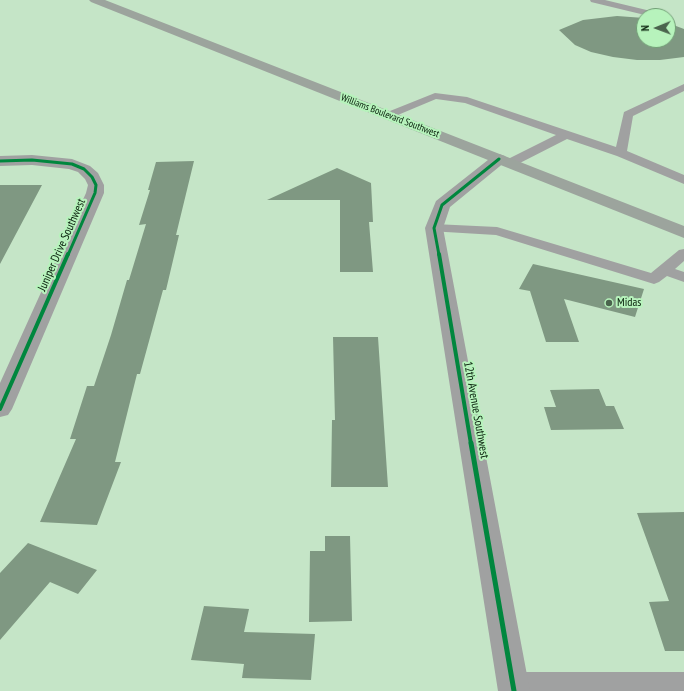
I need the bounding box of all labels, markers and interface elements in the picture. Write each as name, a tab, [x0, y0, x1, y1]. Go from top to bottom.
north arrow	[636, 8, 676, 48]
text: N	[638, 25, 652, 31]
street label: Williams Boulevard Southwest	[339, 92, 441, 140]
street label: Juniper Drive Southwest	[35, 197, 89, 293]
place label: Midas	[617, 296, 641, 310]
marker: Midas	[604, 298, 614, 308]
street label: 12th Avenue Southwest	[460, 360, 492, 460]

